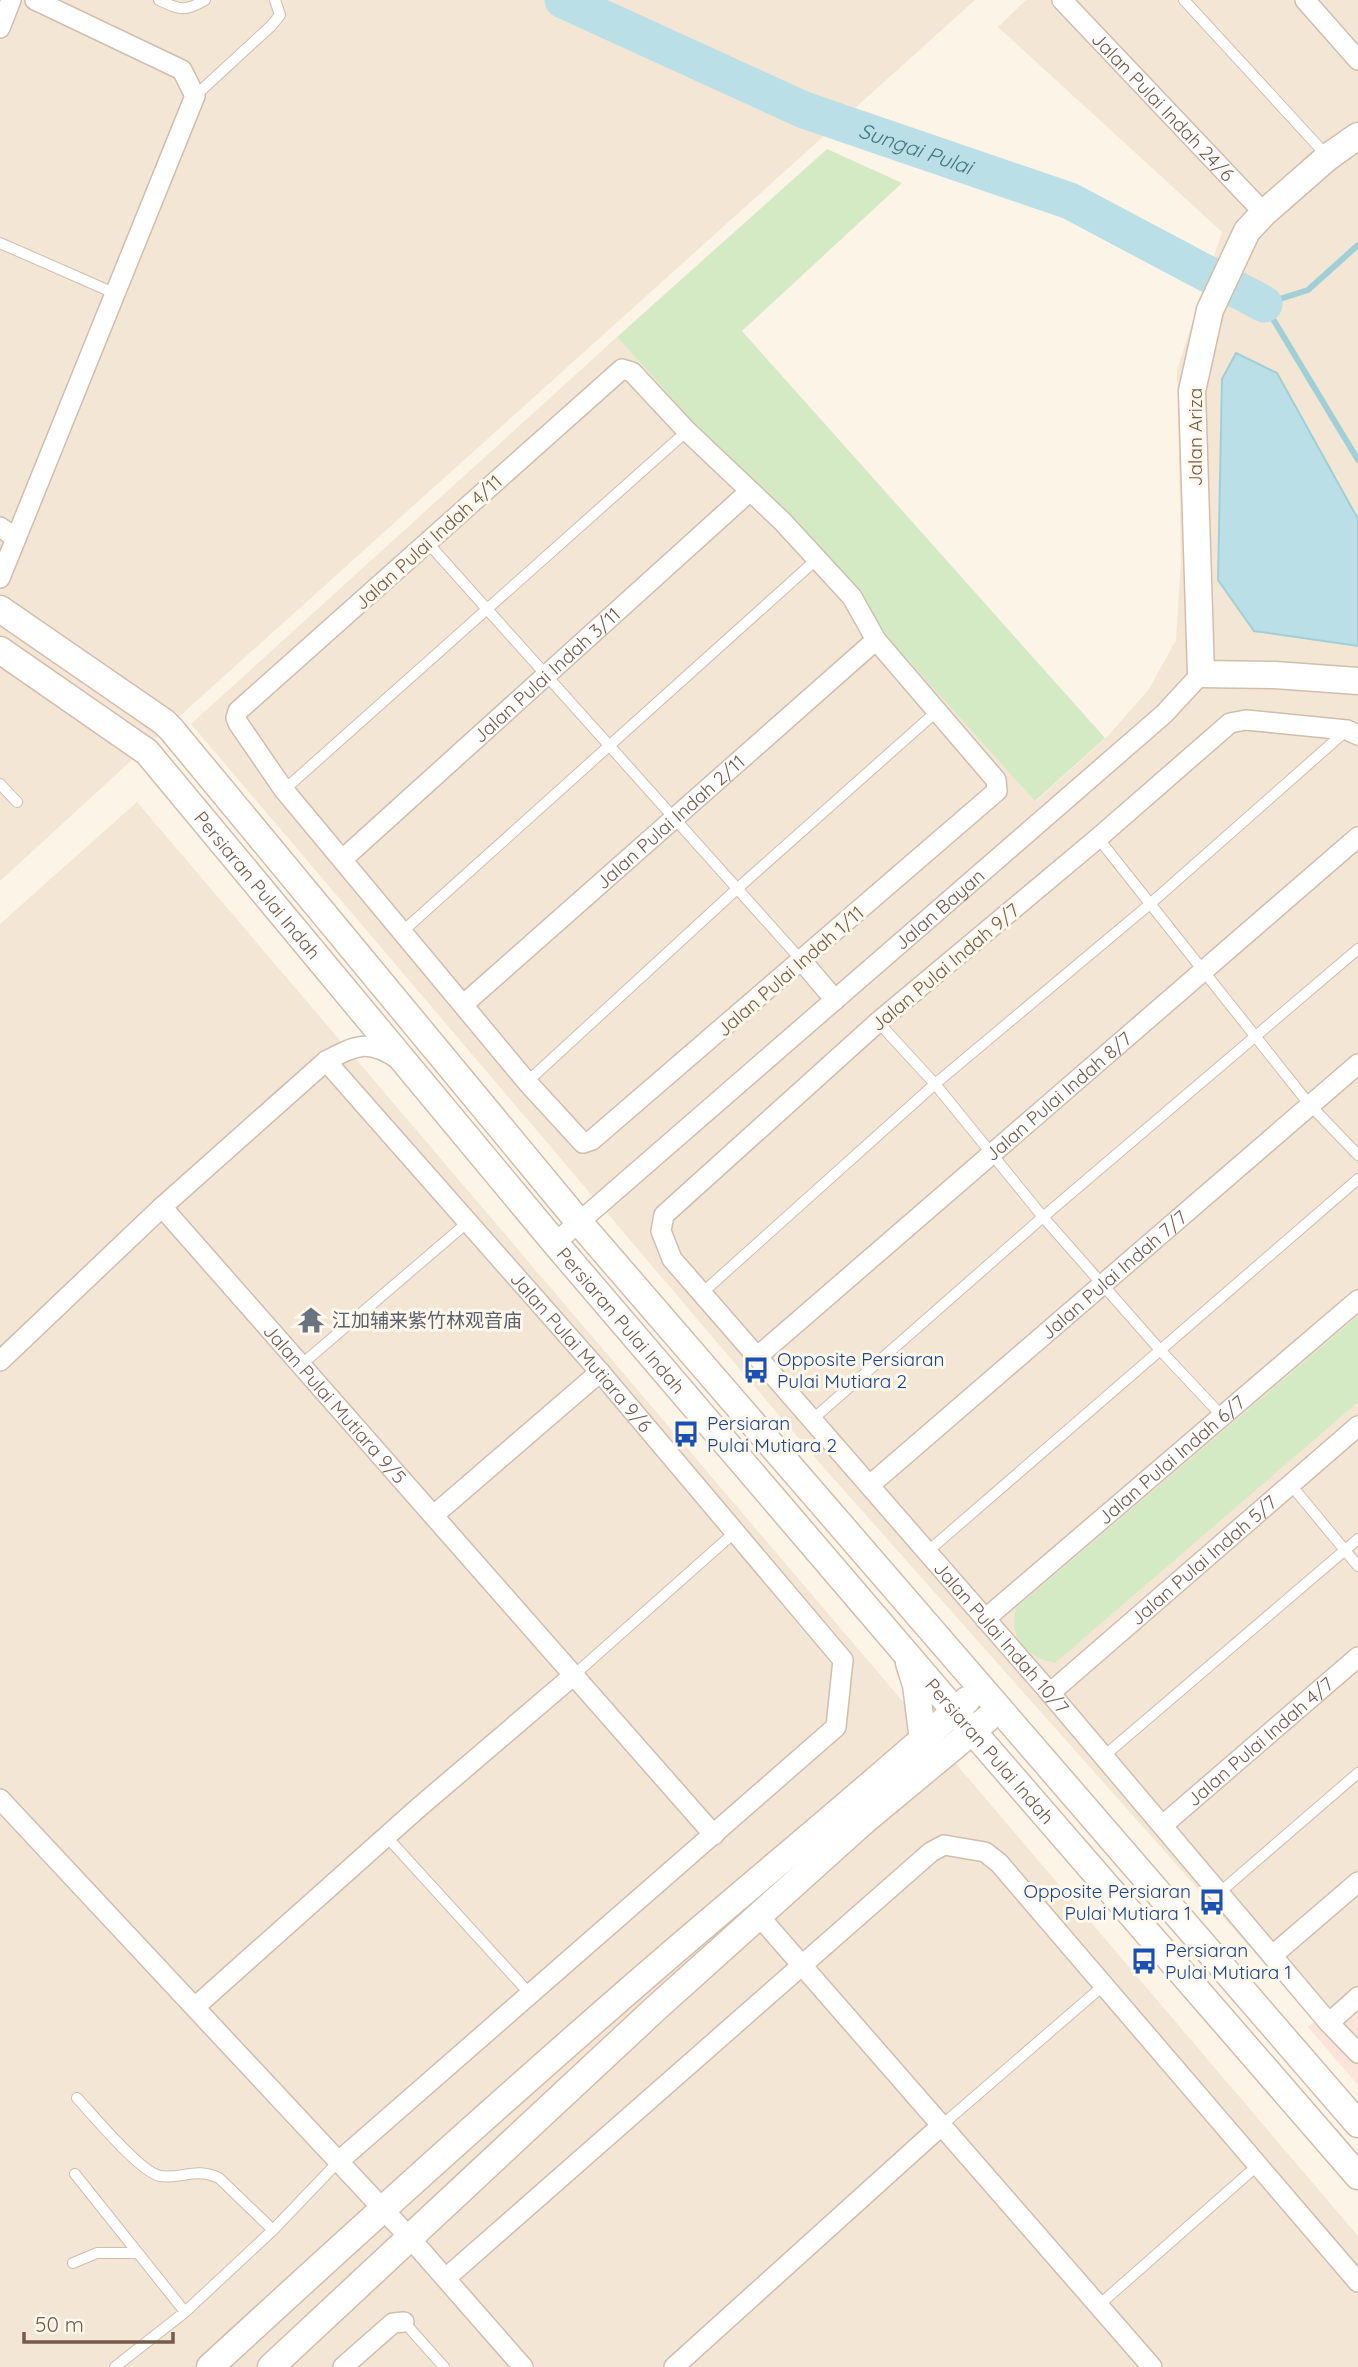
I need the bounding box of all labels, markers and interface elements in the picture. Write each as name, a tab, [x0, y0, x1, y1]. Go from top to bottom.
street label: Jalan Pulai Indah 24/6	[1087, 27, 1240, 186]
water label: Sungai Pulai	[856, 117, 978, 180]
street label: Jalan Ariza	[1183, 388, 1207, 486]
street label: Jalan Pulai Indah 4/11	[349, 469, 507, 615]
street label: Jalan Pulai Indah 3/11	[468, 602, 625, 748]
street label: Jalan Pulai Indah 2/11	[591, 750, 750, 894]
street label: Persiaran Pulai Indah	[189, 806, 326, 964]
street label: Jalan Bayan	[889, 864, 989, 955]
street label: Jalan Pulai Indah 9/7	[866, 898, 1024, 1036]
street label: Jalan Pulai Indah 1/11	[711, 900, 869, 1042]
street label: Jalan Pulai Indah 8/7	[980, 1026, 1137, 1166]
street label: Jalan Pulai Indah 7/7	[1036, 1205, 1192, 1344]
street label: Persiaran Pulai Indah	[552, 1242, 690, 1399]
street label: Jalan Pulai Mutiara 9/6	[505, 1267, 657, 1437]
temple icon: 江加辅来紫竹林观音庙	[296, 1305, 326, 1335]
place label: 江加辅来紫竹林观音庙	[332, 1308, 522, 1332]
street label: Jalan Pulai Mutiara 9/5	[258, 1319, 412, 1489]
place label: Opposite Persiaran Pulai Mutiara 2	[777, 1347, 945, 1393]
bus stop icon: Opposite Persiaran Pulai Mutiara 2	[741, 1355, 771, 1385]
street label: Jalan Pulai Indah 6/7	[1093, 1390, 1250, 1529]
place label: Persiaran Pulai Mutiara 2	[707, 1411, 837, 1457]
bus stop icon: Persiaran Pulai Mutiara 2	[671, 1419, 701, 1449]
street label: Jalan Pulai Indah 5/7	[1125, 1490, 1282, 1630]
street label: Jalan Pulai Indah 10/7	[929, 1556, 1074, 1719]
street label: Jalan Pulai Indah 4/7	[1182, 1671, 1338, 1811]
street label: Persiaran Pulai Indah	[920, 1673, 1059, 1829]
place label: Opposite Persiaran Pulai Mutiara 1	[1023, 1879, 1191, 1925]
bus stop icon: Opposite Persiaran Pulai Mutiara 1	[1197, 1887, 1227, 1917]
place label: Persiaran Pulai Mutiara 1	[1165, 1938, 1292, 1984]
bus stop icon: Persiaran Pulai Mutiara 1	[1129, 1946, 1159, 1976]
scale bar	[24, 2300, 173, 2344]
text: 50 m	[35, 2311, 84, 2337]

